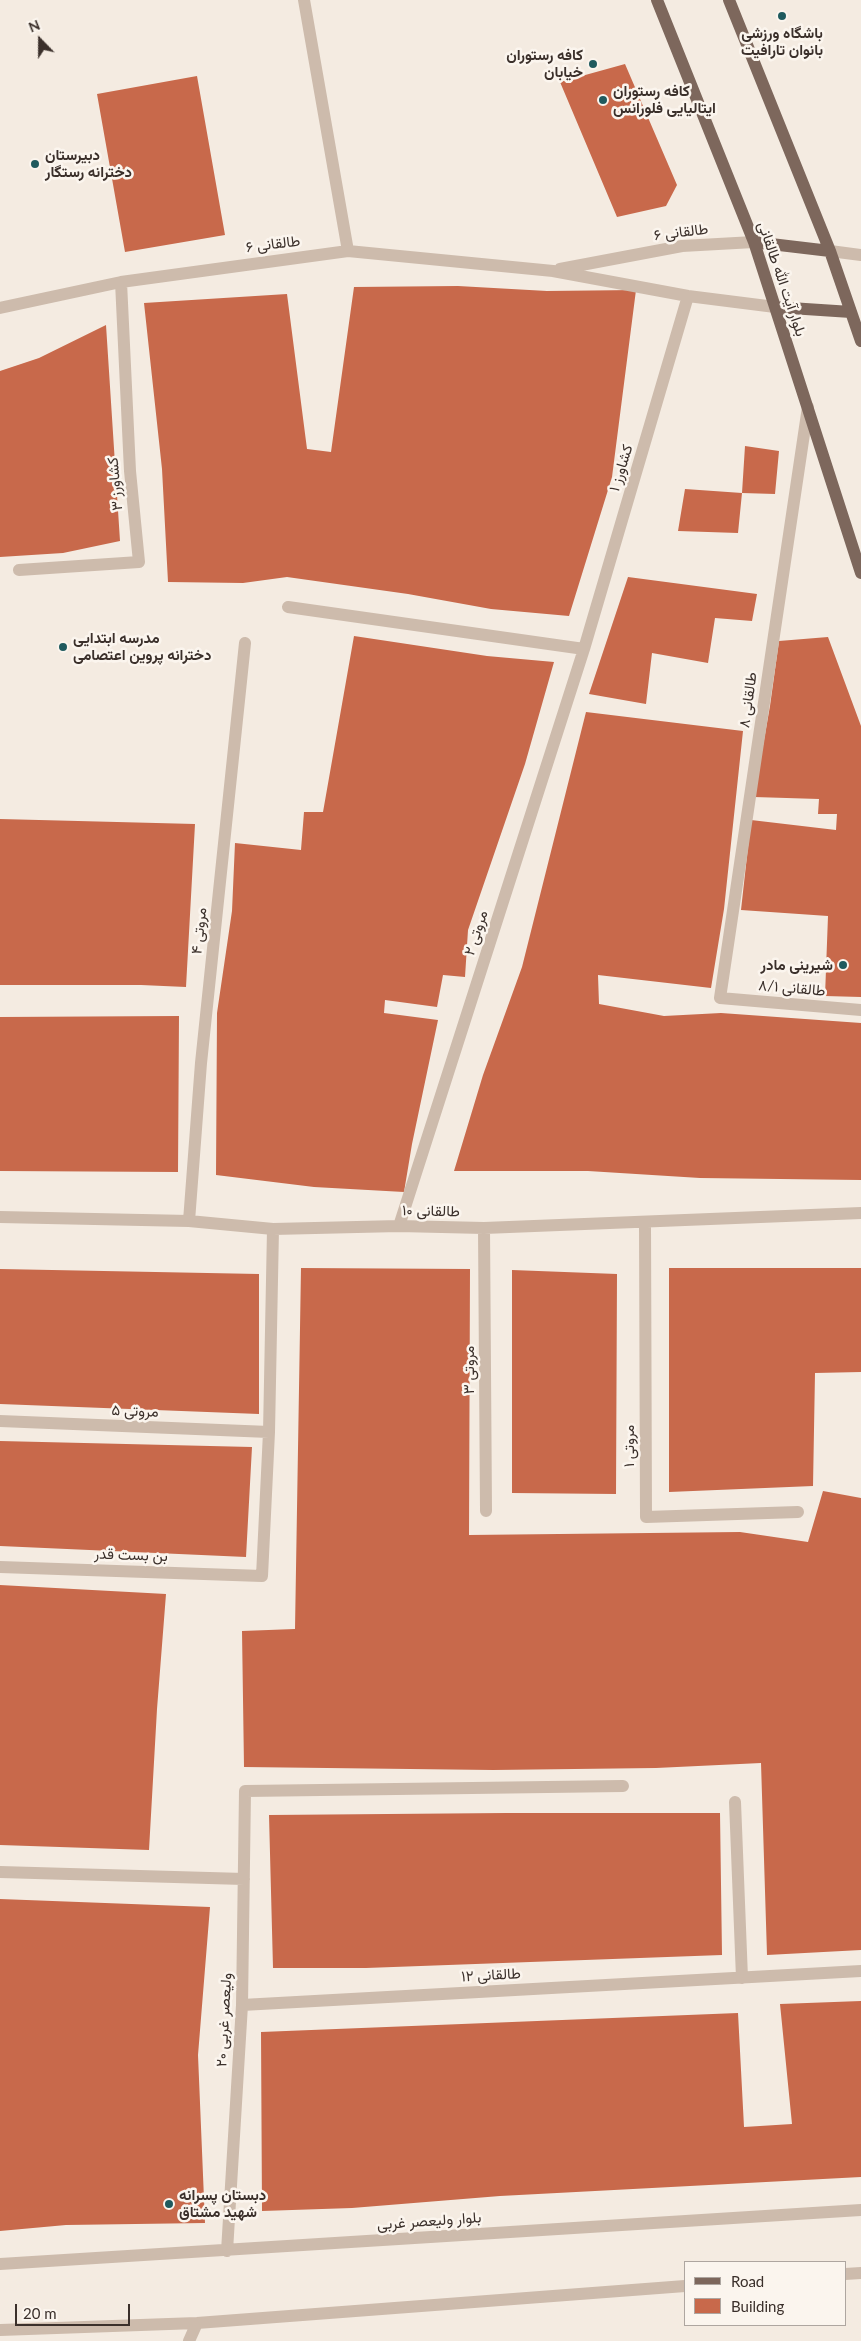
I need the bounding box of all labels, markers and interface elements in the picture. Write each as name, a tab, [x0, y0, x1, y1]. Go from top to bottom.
marker: باشگاه ورزشی بانوان تارافیت	[776, 10, 788, 22]
north arrow	[15, 15, 65, 65]
text: N	[26, 16, 42, 36]
place label: باشگاه ورزشی بانوان تارافیت	[741, 24, 823, 59]
place label: كافه رستوران خیابان	[506, 46, 583, 81]
marker: كافه رستوران خیابان	[587, 58, 599, 70]
place label: کافه رستوران ایتالیایی فلورانس	[613, 82, 716, 117]
marker: کافه رستوران ایتالیایی فلورانس	[597, 94, 609, 106]
place label: دبیرستان دخترانه رستگار	[45, 146, 132, 181]
marker: دبیرستان دخترانه رستگار	[29, 158, 41, 170]
street label: بلوار آیت الله طالقانی	[754, 219, 810, 339]
street label: طالقانی ۶	[653, 220, 709, 244]
street label: طالقانی ۶	[245, 232, 301, 256]
street label: کشاورز ۱	[605, 442, 637, 494]
street label: کشاورز ۳	[104, 456, 126, 512]
place label: مدرسه ابتدایی دخترانه پروین اعتصامی	[73, 629, 211, 664]
marker: مدرسه ابتدایی دخترانه پروین اعتصامی	[57, 641, 69, 653]
street label: طالقانی ۸	[735, 671, 761, 729]
street label: مروتی ۴	[188, 907, 210, 955]
street label: مروتی ۲	[460, 908, 492, 958]
place label: شیرینی مادر	[761, 956, 833, 974]
marker: شیرینی مادر	[837, 959, 849, 971]
street label: طالقانی ۸/۱	[758, 976, 826, 1000]
street label: طالقانی ۱۰	[402, 1201, 460, 1221]
street label: مروتی ۳	[460, 1346, 478, 1394]
street label: مروتی ۵	[111, 1401, 159, 1421]
street label: مروتی ۱	[620, 1425, 638, 1467]
street label: بن بست قدر	[94, 1545, 168, 1565]
street label: طالقانی ۱۲	[461, 1964, 521, 1986]
street label: ولیعصر غربی ۲۰	[213, 1972, 235, 2068]
place label: دبستان پسرانه شهید مشتاق	[179, 2186, 266, 2221]
marker: دبستان پسرانه شهید مشتاق	[163, 2198, 175, 2210]
street label: بلوار ولیعصر غربی	[376, 2208, 482, 2234]
legend	[684, 2261, 846, 2326]
text: Road	[731, 2272, 764, 2290]
scale bar	[18, 2294, 132, 2326]
text: Building	[731, 2297, 784, 2315]
text: 20 m	[23, 2304, 57, 2322]

